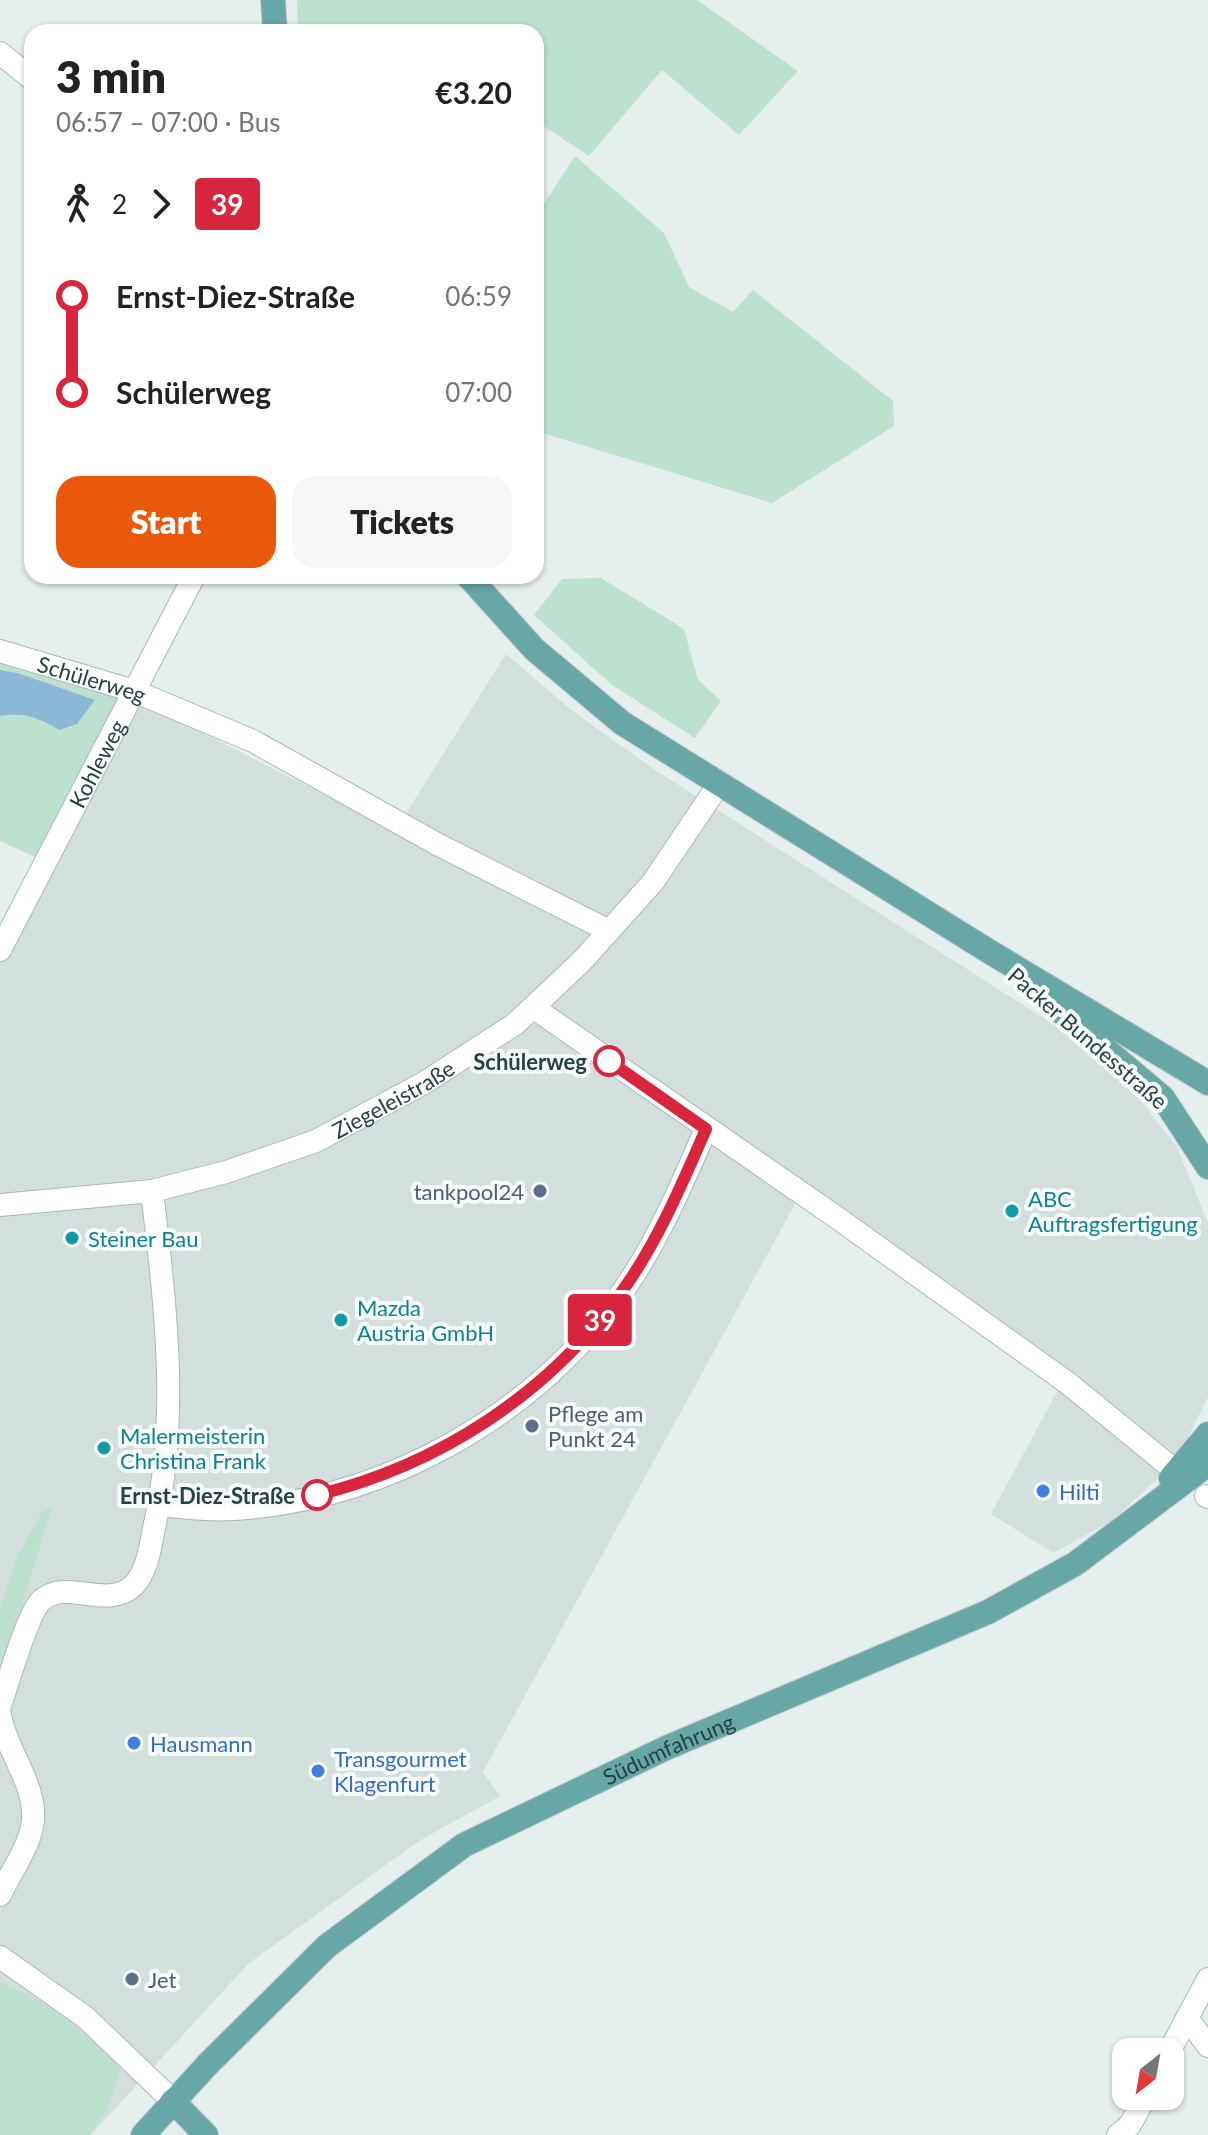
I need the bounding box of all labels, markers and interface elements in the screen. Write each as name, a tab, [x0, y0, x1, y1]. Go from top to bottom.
text: 3 min	[56, 50, 166, 102]
text: €3.20	[435, 74, 512, 110]
text: 06:57 – 07:00 · Bus	[56, 106, 280, 138]
icon: walk	[56, 182, 100, 226]
icon: forward	[139, 182, 183, 226]
text: 39	[211, 187, 244, 221]
text: 2	[112, 188, 127, 220]
text: Ernst-Diez-Straße	[116, 278, 355, 314]
text: 06:59	[445, 280, 512, 312]
text: Schülerweg	[116, 374, 271, 410]
text: 07:00	[445, 376, 512, 408]
button: Start	[56, 476, 276, 568]
button: Tickets	[292, 476, 512, 568]
street label: Schülerweg	[34, 650, 150, 708]
street label: Kohleweg	[63, 715, 131, 812]
street label: Packer Bundesstraße	[1003, 961, 1173, 1115]
marker: Schülerweg	[594, 1046, 624, 1076]
place label: Schülerweg	[473, 1048, 587, 1075]
street label: Ziegeleistraße	[327, 1054, 459, 1143]
place label: tankpool24	[414, 1178, 524, 1205]
marker: tankpool24	[531, 1182, 549, 1200]
place label: ABC Auftragsfertigung	[1028, 1185, 1198, 1237]
marker: ABC Auftragsfertigung	[1003, 1202, 1021, 1220]
place label: Steiner Bau	[88, 1225, 198, 1252]
marker: Steiner Bau	[63, 1229, 81, 1247]
place label: Mazda Austria GmbH	[357, 1294, 494, 1346]
line badge: 39	[564, 1294, 636, 1346]
text: 39	[584, 1303, 616, 1337]
marker: Mazda Austria GmbH	[332, 1311, 350, 1329]
place label: Pflege am Punkt 24	[548, 1400, 643, 1452]
marker: Pflege am Punkt 24	[523, 1417, 541, 1435]
place label: Malermeisterin Christina Frank	[120, 1422, 267, 1474]
marker: Malermeisterin Christina Frank	[95, 1439, 113, 1457]
place label: Hilti	[1059, 1478, 1100, 1505]
marker: Ernst-Diez-Straße	[302, 1480, 332, 1510]
place label: Ernst-Diez-Straße	[120, 1482, 295, 1509]
marker: Hilti	[1034, 1482, 1052, 1500]
street label: Südumfahrung	[598, 1707, 738, 1790]
place label: Hausmann	[150, 1730, 253, 1757]
marker: Hausmann	[125, 1734, 143, 1752]
place label: Transgourmet Klagenfurt	[334, 1745, 467, 1797]
marker: Transgourmet Klagenfurt	[309, 1762, 327, 1780]
place label: Jet	[148, 1966, 176, 1993]
marker: Jet	[123, 1970, 141, 1988]
north arrow	[1112, 2038, 1184, 2110]
map controls	[1112, 2038, 1184, 2110]

